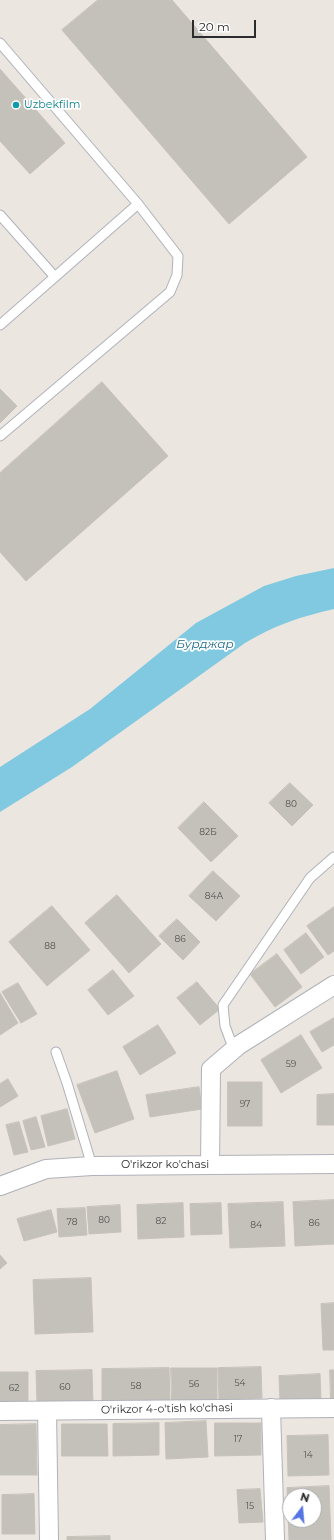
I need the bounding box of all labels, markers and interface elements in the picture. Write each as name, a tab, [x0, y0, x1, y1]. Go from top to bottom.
scale bar	[194, 12, 258, 38]
text: 20 m	[199, 19, 230, 34]
place label: Uzbekfilm	[24, 98, 80, 112]
marker: Uzbekfilm	[11, 100, 21, 110]
water label: Бурджар	[176, 637, 234, 651]
house number: 80	[285, 799, 297, 809]
house number: 82Б	[199, 827, 217, 837]
house number: 84А	[205, 891, 223, 901]
house number: 86	[174, 934, 186, 944]
house number: 88	[44, 941, 56, 951]
house number: 59	[286, 1059, 296, 1069]
house number: 97	[240, 1099, 250, 1109]
street label: O'rikzor ko'chasi	[121, 1158, 209, 1172]
house number: 80	[98, 1215, 110, 1225]
house number: 82	[156, 1216, 166, 1226]
house number: 78	[67, 1217, 77, 1227]
house number: 86	[308, 1218, 320, 1228]
house number: 84	[250, 1220, 262, 1230]
house number: 54	[234, 1378, 246, 1388]
house number: 56	[189, 1379, 199, 1389]
house number: 58	[131, 1381, 141, 1391]
house number: 60	[59, 1382, 71, 1392]
house number: 62	[9, 1383, 19, 1393]
street label: O'rikzor 4-o'tish ko'chasi	[101, 1401, 233, 1417]
house number: 17	[234, 1434, 242, 1444]
house number: 14	[303, 1450, 313, 1460]
north arrow	[282, 1488, 322, 1528]
text: N	[299, 1489, 311, 1505]
house number: 15	[246, 1501, 254, 1511]

